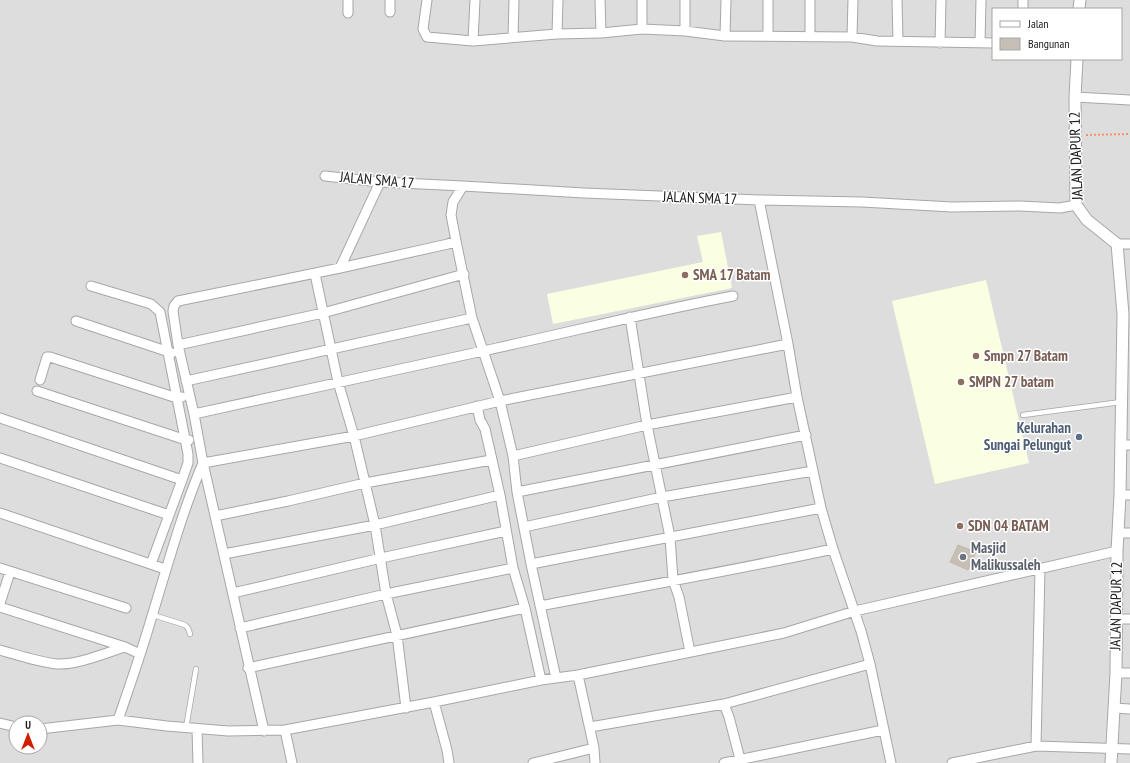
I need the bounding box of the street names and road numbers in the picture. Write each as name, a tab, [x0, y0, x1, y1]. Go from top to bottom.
street label: JALAN DAPUR 12	[1064, 111, 1087, 202]
street label: JALAN SMA 17	[338, 167, 415, 192]
street label: JALAN SMA 17	[661, 187, 738, 208]
street label: JALAN DAPUR 12	[1105, 562, 1126, 651]

